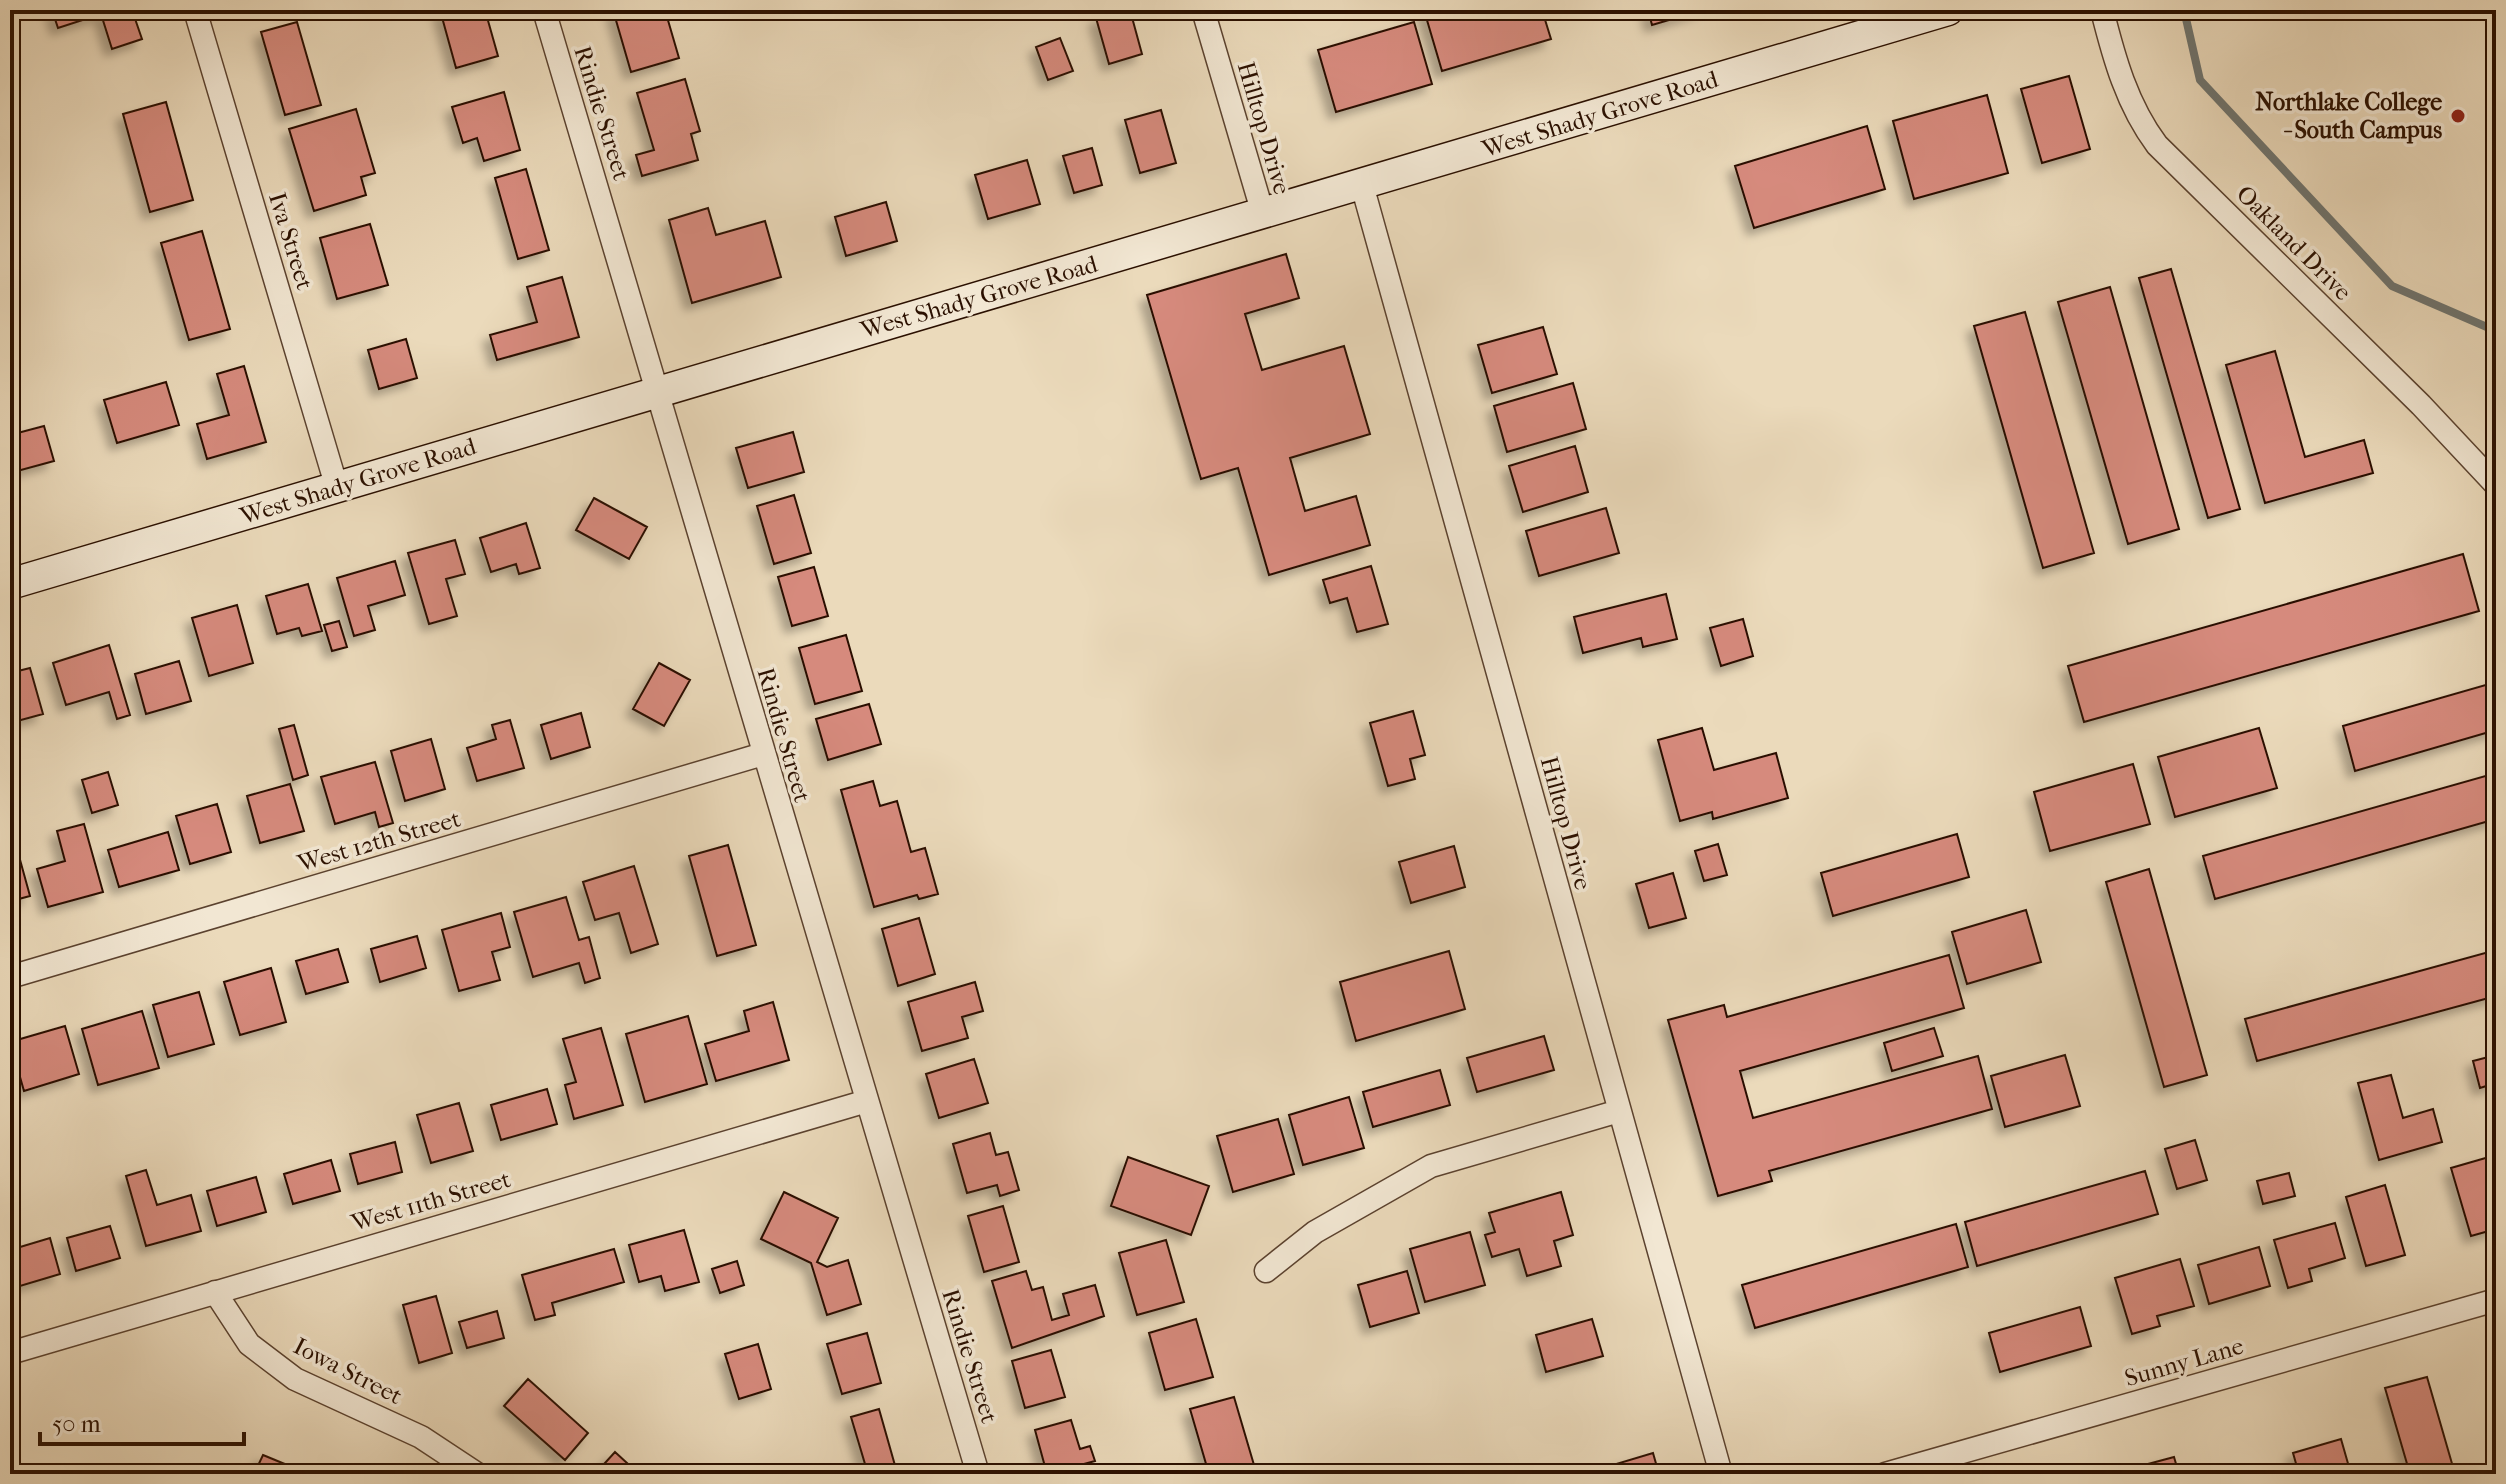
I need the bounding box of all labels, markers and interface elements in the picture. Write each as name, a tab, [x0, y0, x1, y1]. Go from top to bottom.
street label: Rindie Street	[568, 43, 636, 184]
street label: Hilltop Drive	[1232, 58, 1296, 198]
street label: West Shady Grove Road	[1478, 65, 1722, 163]
place label: Northlake College - South Campus	[2255, 88, 2442, 144]
marker: Northlake College - South Campus	[2449, 107, 2467, 125]
street label: Oakland Drive	[2231, 180, 2357, 306]
street label: Iva Street	[263, 189, 319, 293]
street label: West Shady Grove Road	[857, 250, 1101, 344]
street label: West Shady Grove Road	[236, 432, 480, 530]
street label: Rindie Street	[751, 664, 817, 806]
street label: Hilltop Drive	[1535, 753, 1597, 893]
street label: West 12th Street	[294, 804, 464, 878]
street label: West 11th Street	[347, 1165, 514, 1237]
street label: Rindie Street	[936, 1286, 1004, 1427]
street label: Iowa Street	[289, 1332, 407, 1410]
street label: Sunny Lane	[2121, 1332, 2247, 1392]
scale bar	[40, 1396, 244, 1446]
text: 50 m	[52, 1410, 101, 1438]

